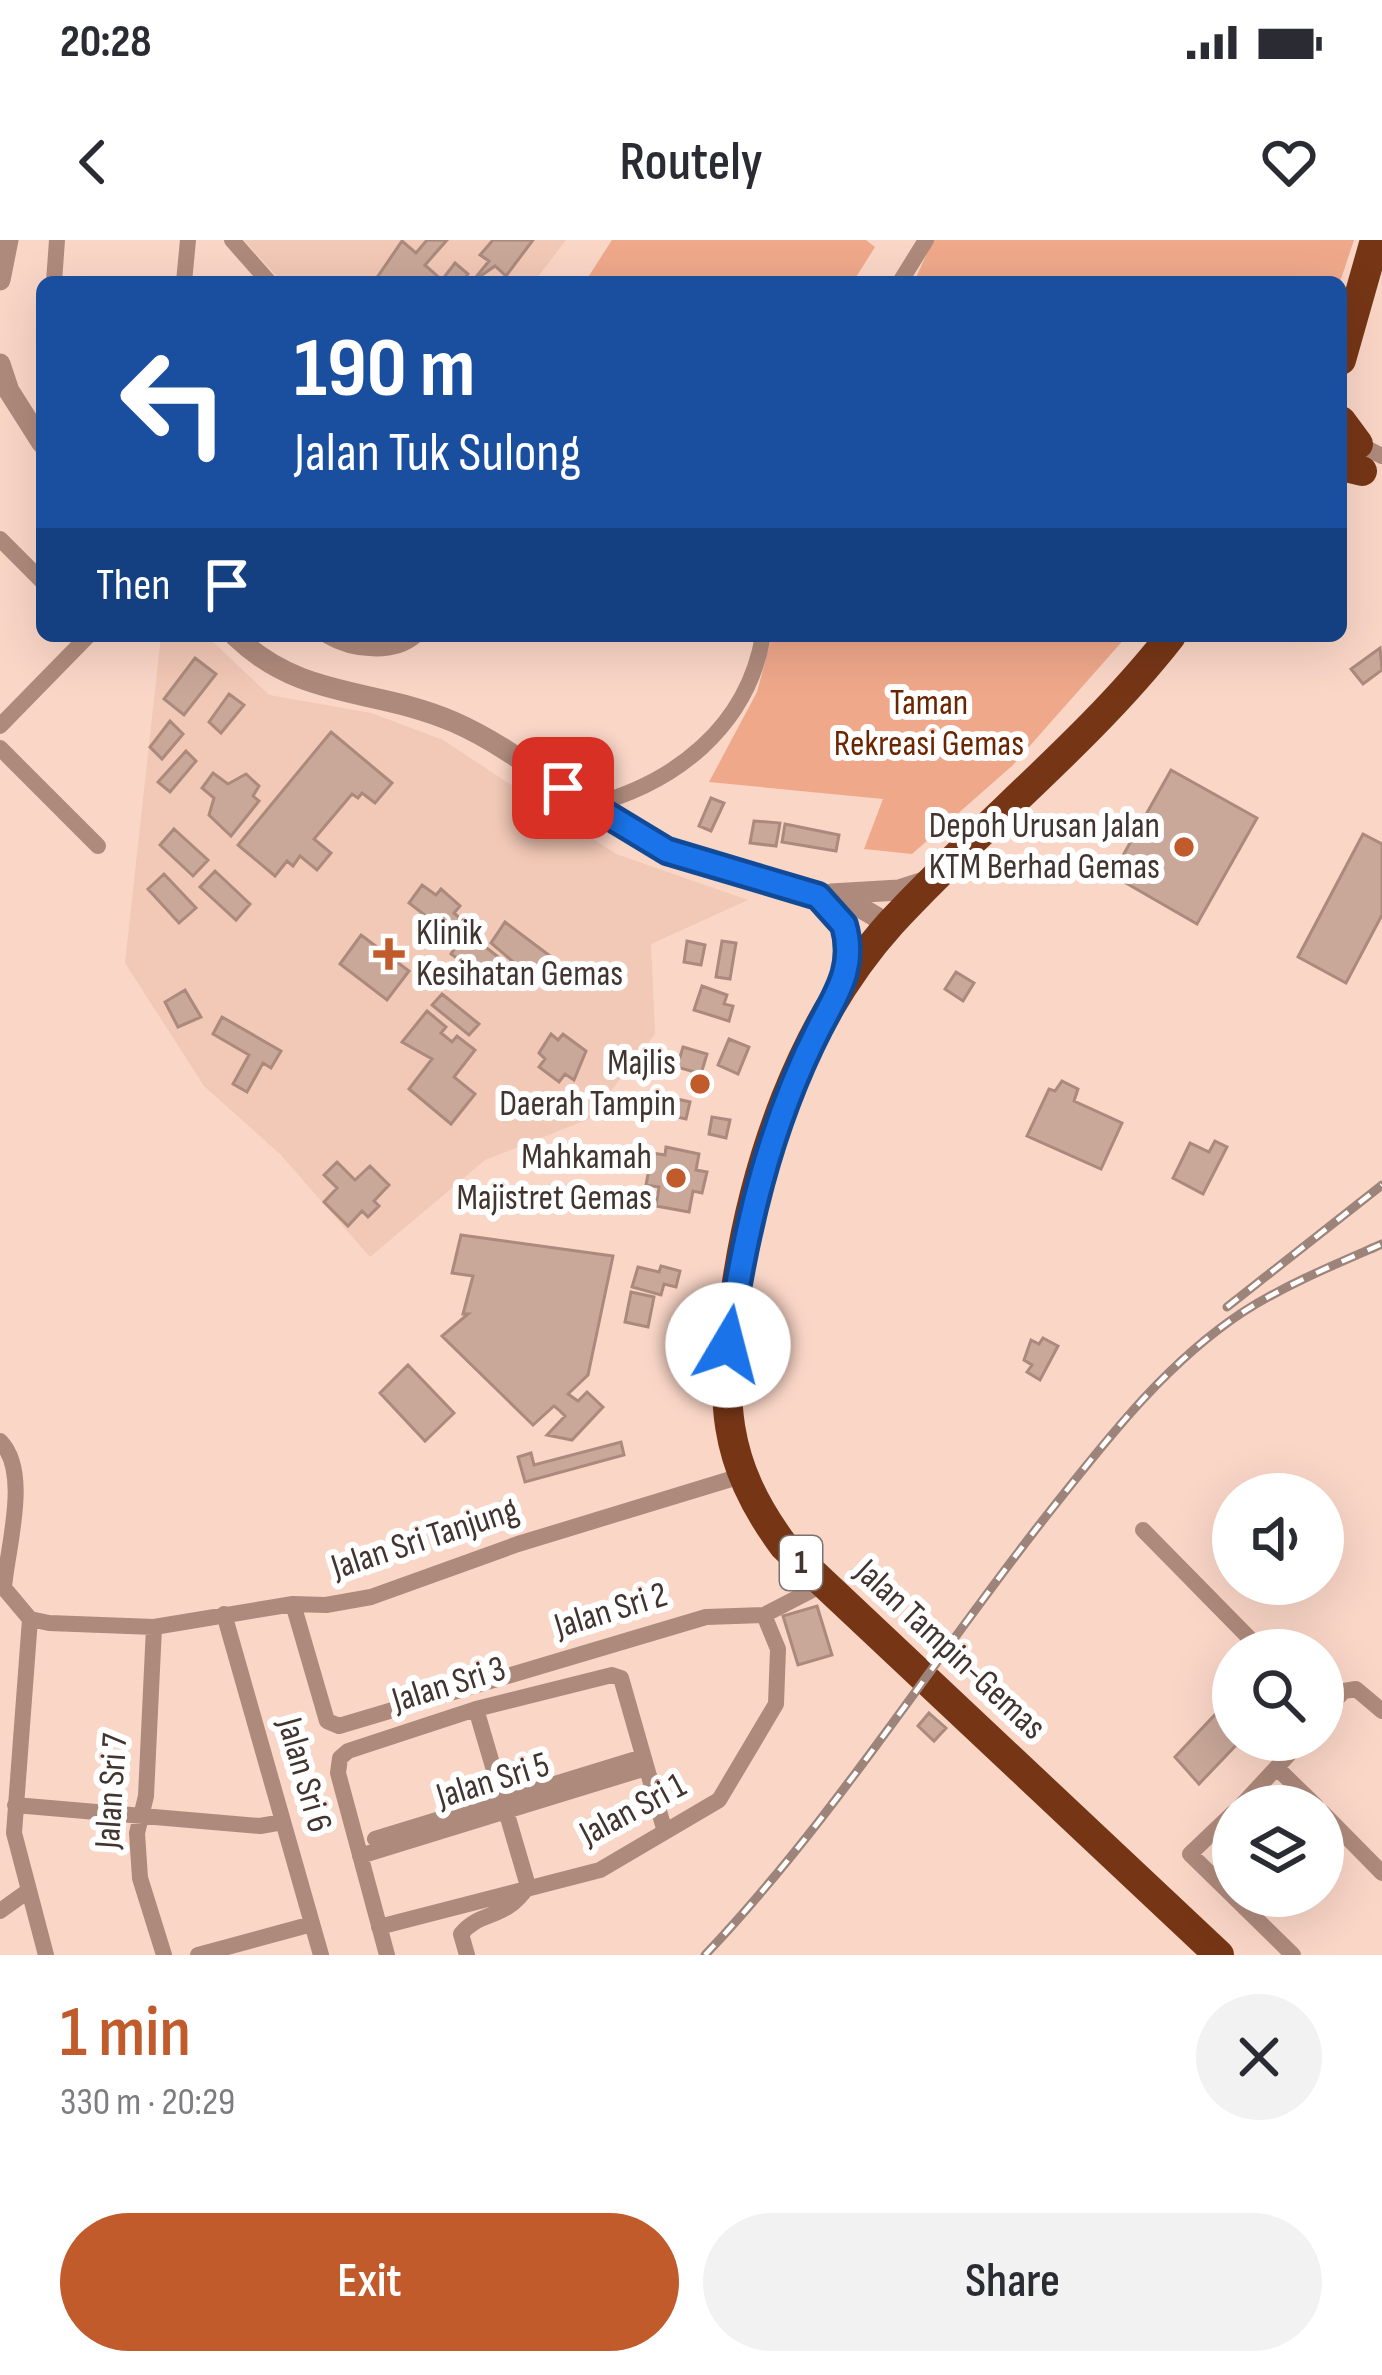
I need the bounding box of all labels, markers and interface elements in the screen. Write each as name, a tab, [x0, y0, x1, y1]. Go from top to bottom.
text: 20:28	[60, 15, 152, 70]
icon: back	[60, 129, 126, 195]
icon: heart	[1256, 129, 1322, 195]
text: Routely	[619, 130, 763, 195]
text: 190 m	[294, 319, 476, 420]
icon: left	[96, 324, 252, 480]
text: Jalan Tuk Sulong	[294, 421, 581, 486]
icon: arrive	[194, 552, 260, 618]
text: Then	[96, 558, 170, 613]
park label: Taman Rekreasi Gemas	[834, 682, 1024, 766]
pin	[512, 737, 614, 839]
icon: arrive	[530, 755, 596, 821]
place label: Depoh Urusan Jalan KTM Berhad Gemas	[929, 805, 1160, 889]
marker: Depoh Urusan Jalan KTM Berhad Gemas	[1171, 834, 1197, 860]
place label: Klinik Kesihatan Gemas	[416, 912, 623, 996]
marker: Klinik Kesihatan Gemas	[373, 938, 405, 970]
place label: Majlis Daerah Tampin	[499, 1042, 676, 1126]
marker: Majlis Daerah Tampin	[687, 1071, 713, 1097]
place label: Mahkamah Majistret Gemas	[456, 1136, 652, 1220]
marker: Mahkamah Majistret Gemas	[663, 1165, 689, 1191]
position arrow	[665, 1282, 791, 1408]
map controls	[1212, 1473, 1344, 1917]
button: sound	[1212, 1473, 1344, 1605]
street label: Jalan Sri Tanjung	[325, 1489, 524, 1590]
road number: 1	[780, 1536, 822, 1590]
street label: Jalan Tampin-Gemas	[845, 1550, 1054, 1749]
street label: Jalan Sri 2	[548, 1573, 673, 1649]
button: search	[1212, 1629, 1344, 1761]
street label: Jalan Sri 3	[386, 1647, 511, 1723]
street label: Jalan Sri 6	[267, 1712, 341, 1837]
street label: Jalan Sri 7	[86, 1731, 138, 1851]
street label: Jalan Sri 5	[431, 1744, 555, 1819]
street label: Jalan Sri 1	[572, 1764, 694, 1856]
button: layers	[1212, 1785, 1344, 1917]
text: 1 min	[60, 1990, 191, 2077]
button: close	[1196, 1994, 1322, 2120]
text: 330 m · 20:29	[60, 2079, 235, 2126]
button: Exit	[60, 2213, 679, 2351]
button: Share	[703, 2213, 1322, 2351]

